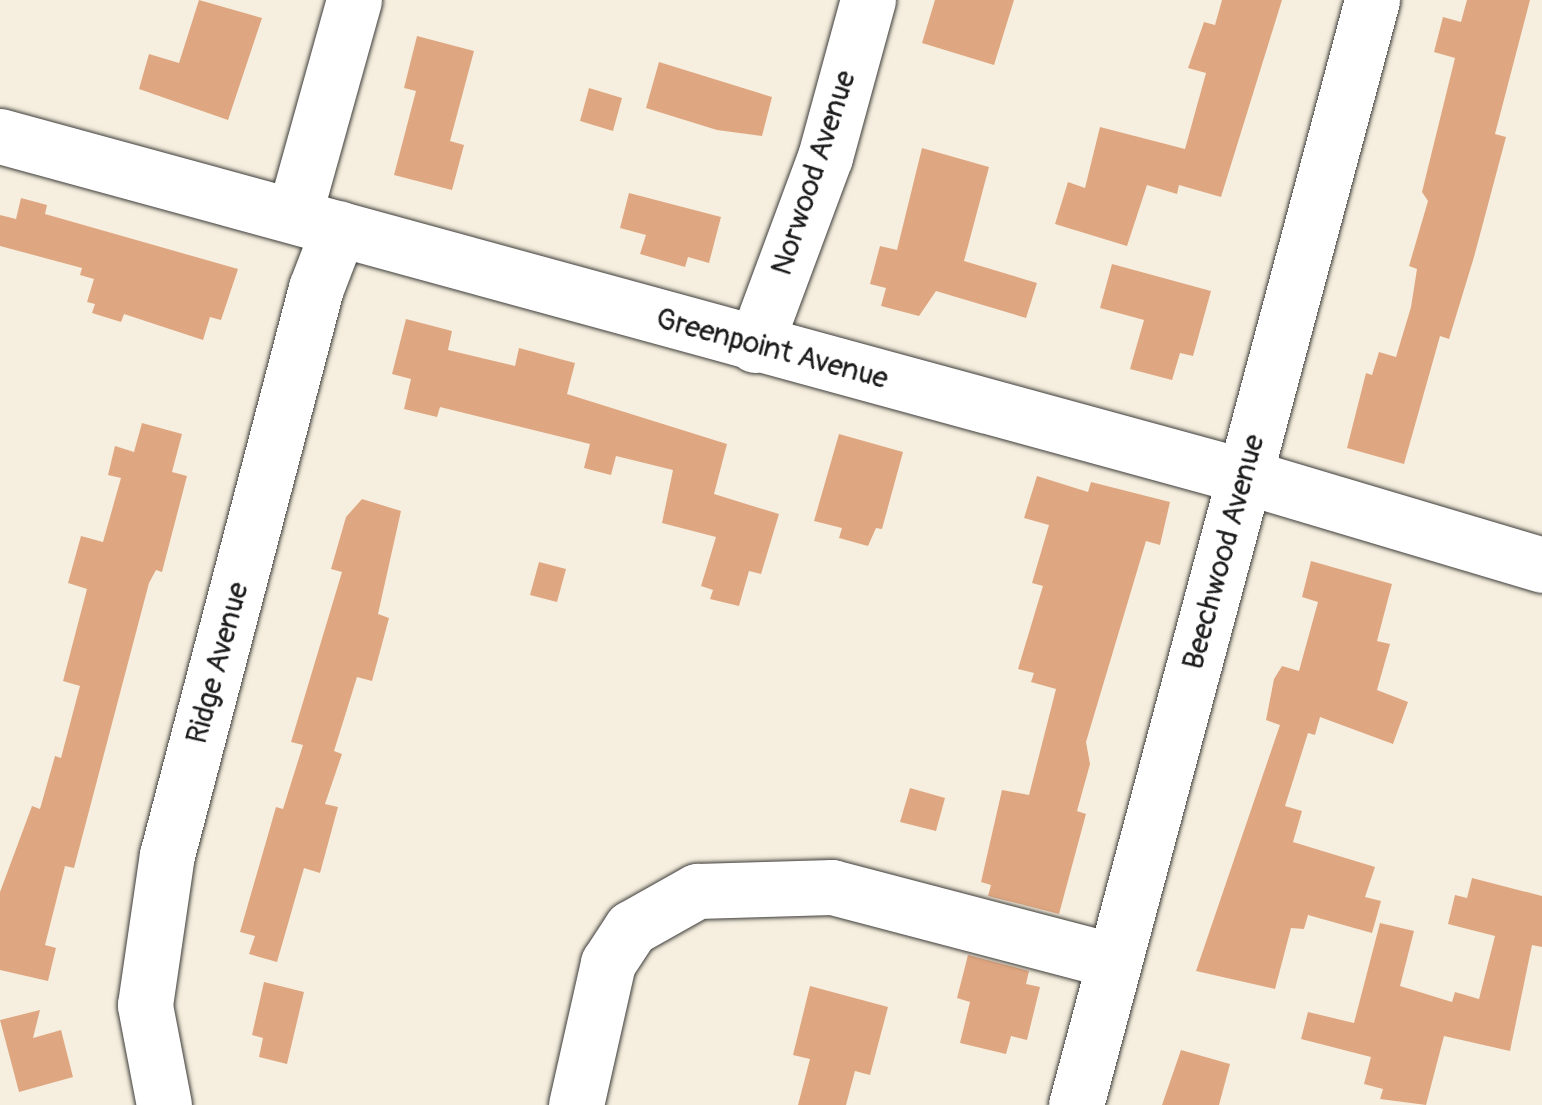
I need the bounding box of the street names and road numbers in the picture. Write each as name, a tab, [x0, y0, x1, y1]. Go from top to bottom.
street label: Norwood Avenue	[764, 66, 864, 280]
street label: Greenpoint Avenue	[652, 301, 892, 397]
street label: Beechwood Avenue	[1175, 431, 1273, 673]
street label: Ridge Avenue	[179, 578, 257, 748]

